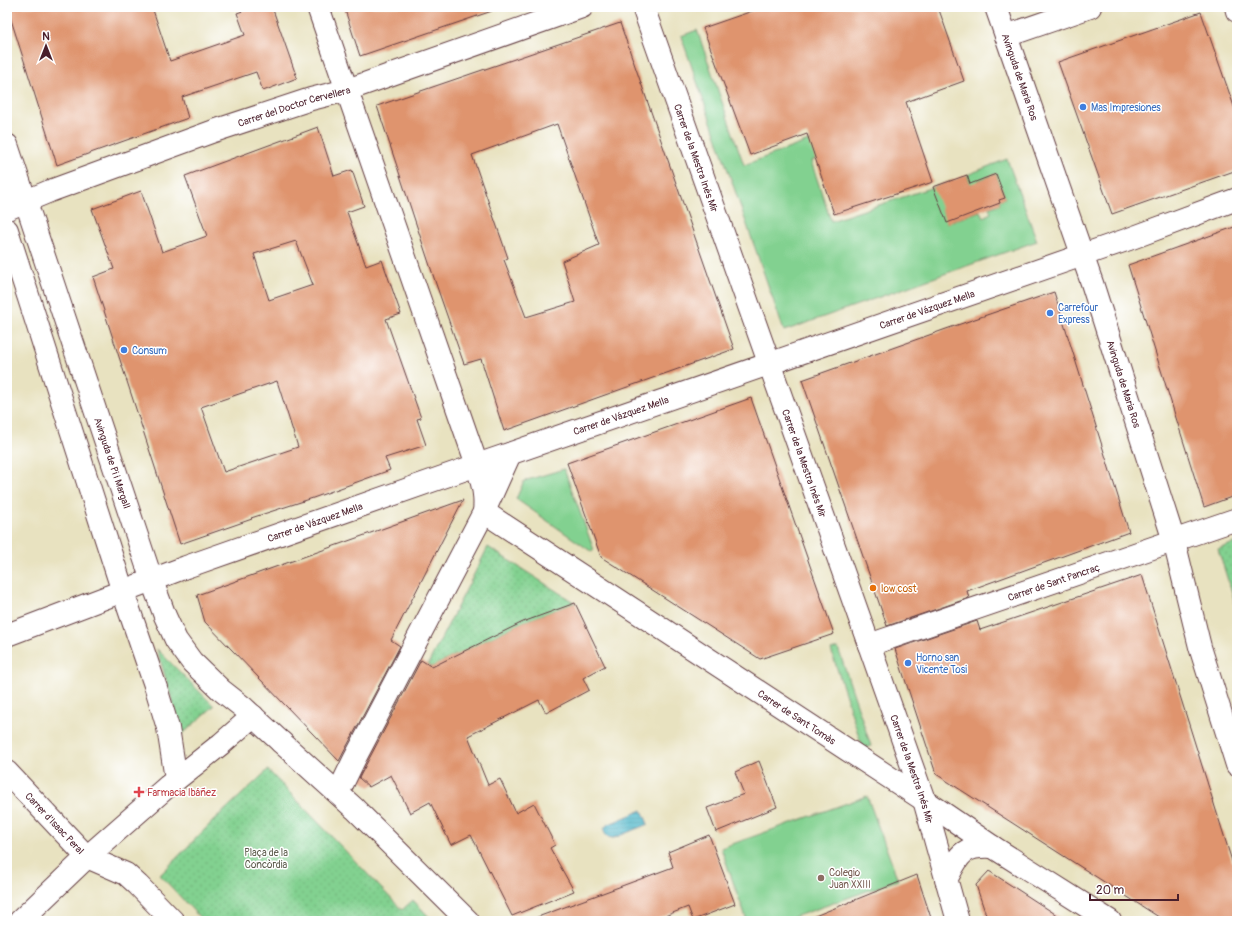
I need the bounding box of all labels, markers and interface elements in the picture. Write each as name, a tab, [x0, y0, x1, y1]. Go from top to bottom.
north arrow	[26, 26, 66, 66]
text: N	[42, 30, 50, 43]
street label: Avinguda de Maria Ros	[999, 32, 1040, 123]
street label: Carrer del Doctor Cervellera	[236, 84, 352, 130]
street label: Carrer de la Mestra Inés Mir	[671, 102, 720, 214]
marker: Mas Impresiones	[1078, 102, 1088, 112]
place label: Mas Impresiones	[1091, 102, 1161, 114]
street label: Carrer de Vázquez Mella	[878, 288, 977, 332]
place label: Carrefour Express	[1058, 302, 1099, 326]
marker: Carrefour Express	[1045, 308, 1055, 318]
street label: Avinguda de Maria Ros	[1104, 339, 1143, 430]
marker: Consum	[119, 345, 129, 355]
place label: Consum	[132, 345, 167, 357]
street label: Carrer de Vázquez Mella	[572, 394, 671, 438]
street label: Carrer de la Mestra Inés Mir	[779, 408, 829, 520]
street label: Avinguda de Pi i Margall	[91, 416, 132, 510]
street label: Carrer de Vázquez Mella	[266, 500, 365, 545]
street label: Carrer de Sant Pancraç	[1006, 562, 1101, 604]
marker: low cost	[868, 583, 878, 593]
place label: low cost	[881, 583, 917, 595]
place label: Horno san Vicente Tosi	[916, 652, 967, 676]
marker: Horno san Vicente Tosi	[903, 658, 913, 668]
street label: Carrer de Sant Tomàs	[755, 688, 838, 748]
street label: Carrer de la Mestra Inés Mir	[887, 713, 935, 825]
marker: Farmacia Ibáñez	[134, 787, 144, 797]
place label: Farmacia Ibáñez	[147, 787, 216, 799]
street label: Carrer d'Isaac Peral	[22, 790, 86, 857]
park label: Plaça de la Concòrdia	[244, 847, 288, 871]
place label: Colegio Juan XXIII	[829, 867, 871, 891]
marker: Colegio Juan XXIII	[816, 873, 826, 883]
scale bar	[1090, 876, 1178, 902]
text: 20 m	[1096, 883, 1125, 898]

